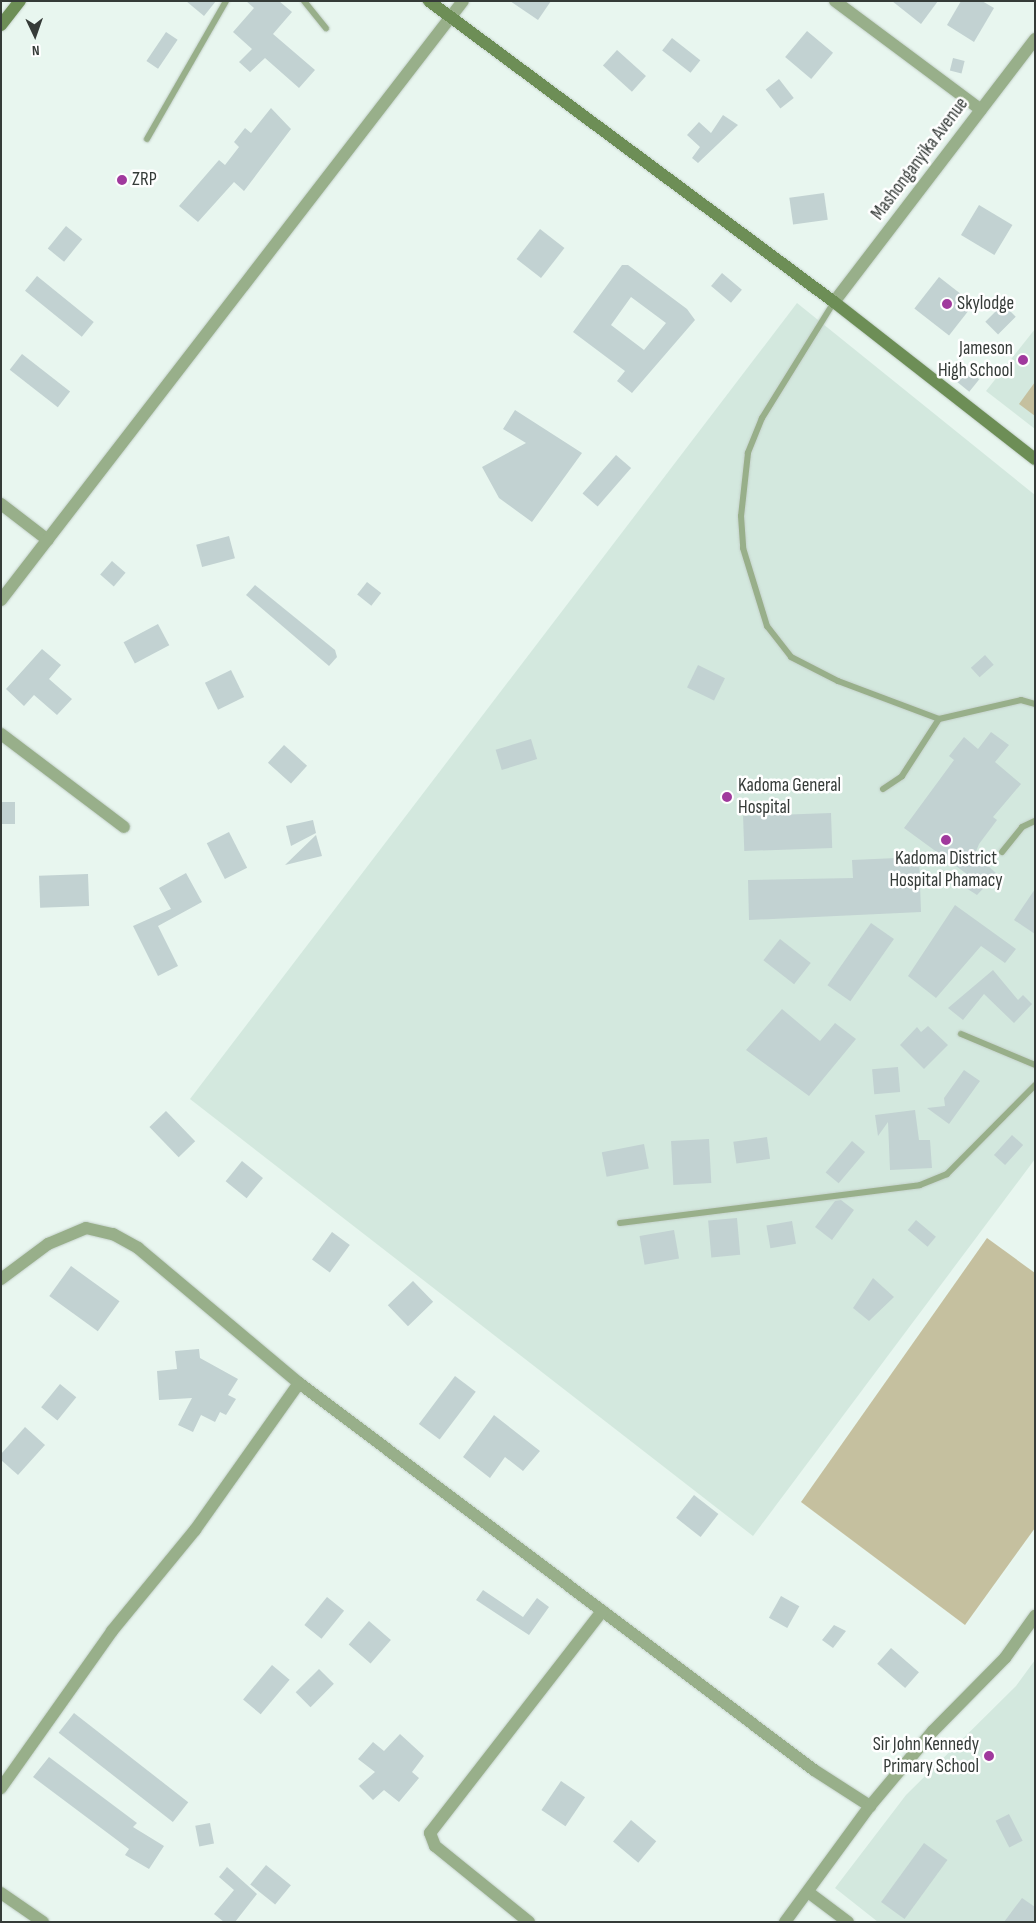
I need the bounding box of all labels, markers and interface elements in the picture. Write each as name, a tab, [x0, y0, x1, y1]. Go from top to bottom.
north arrow	[10, 10, 60, 60]
text: N	[32, 42, 40, 59]
street label: Mashonganyika Avenue	[867, 93, 973, 225]
place label: ZRP	[132, 169, 157, 191]
marker: ZRP	[116, 174, 128, 186]
place label: Skylodge	[957, 293, 1014, 315]
marker: Skylodge	[941, 298, 953, 310]
place label: Jameson High School	[938, 338, 1013, 382]
marker: Jameson High School	[1017, 354, 1029, 366]
place label: Kadoma General Hospital	[738, 775, 841, 819]
marker: Kadoma General Hospital	[720, 790, 734, 804]
marker: Kadoma District Hospital Phamacy	[940, 834, 952, 846]
place label: Kadoma District Hospital Phamacy	[889, 848, 1003, 892]
place label: Sir John Kennedy Primary School	[873, 1734, 979, 1778]
marker: Sir John Kennedy Primary School	[983, 1750, 995, 1762]

